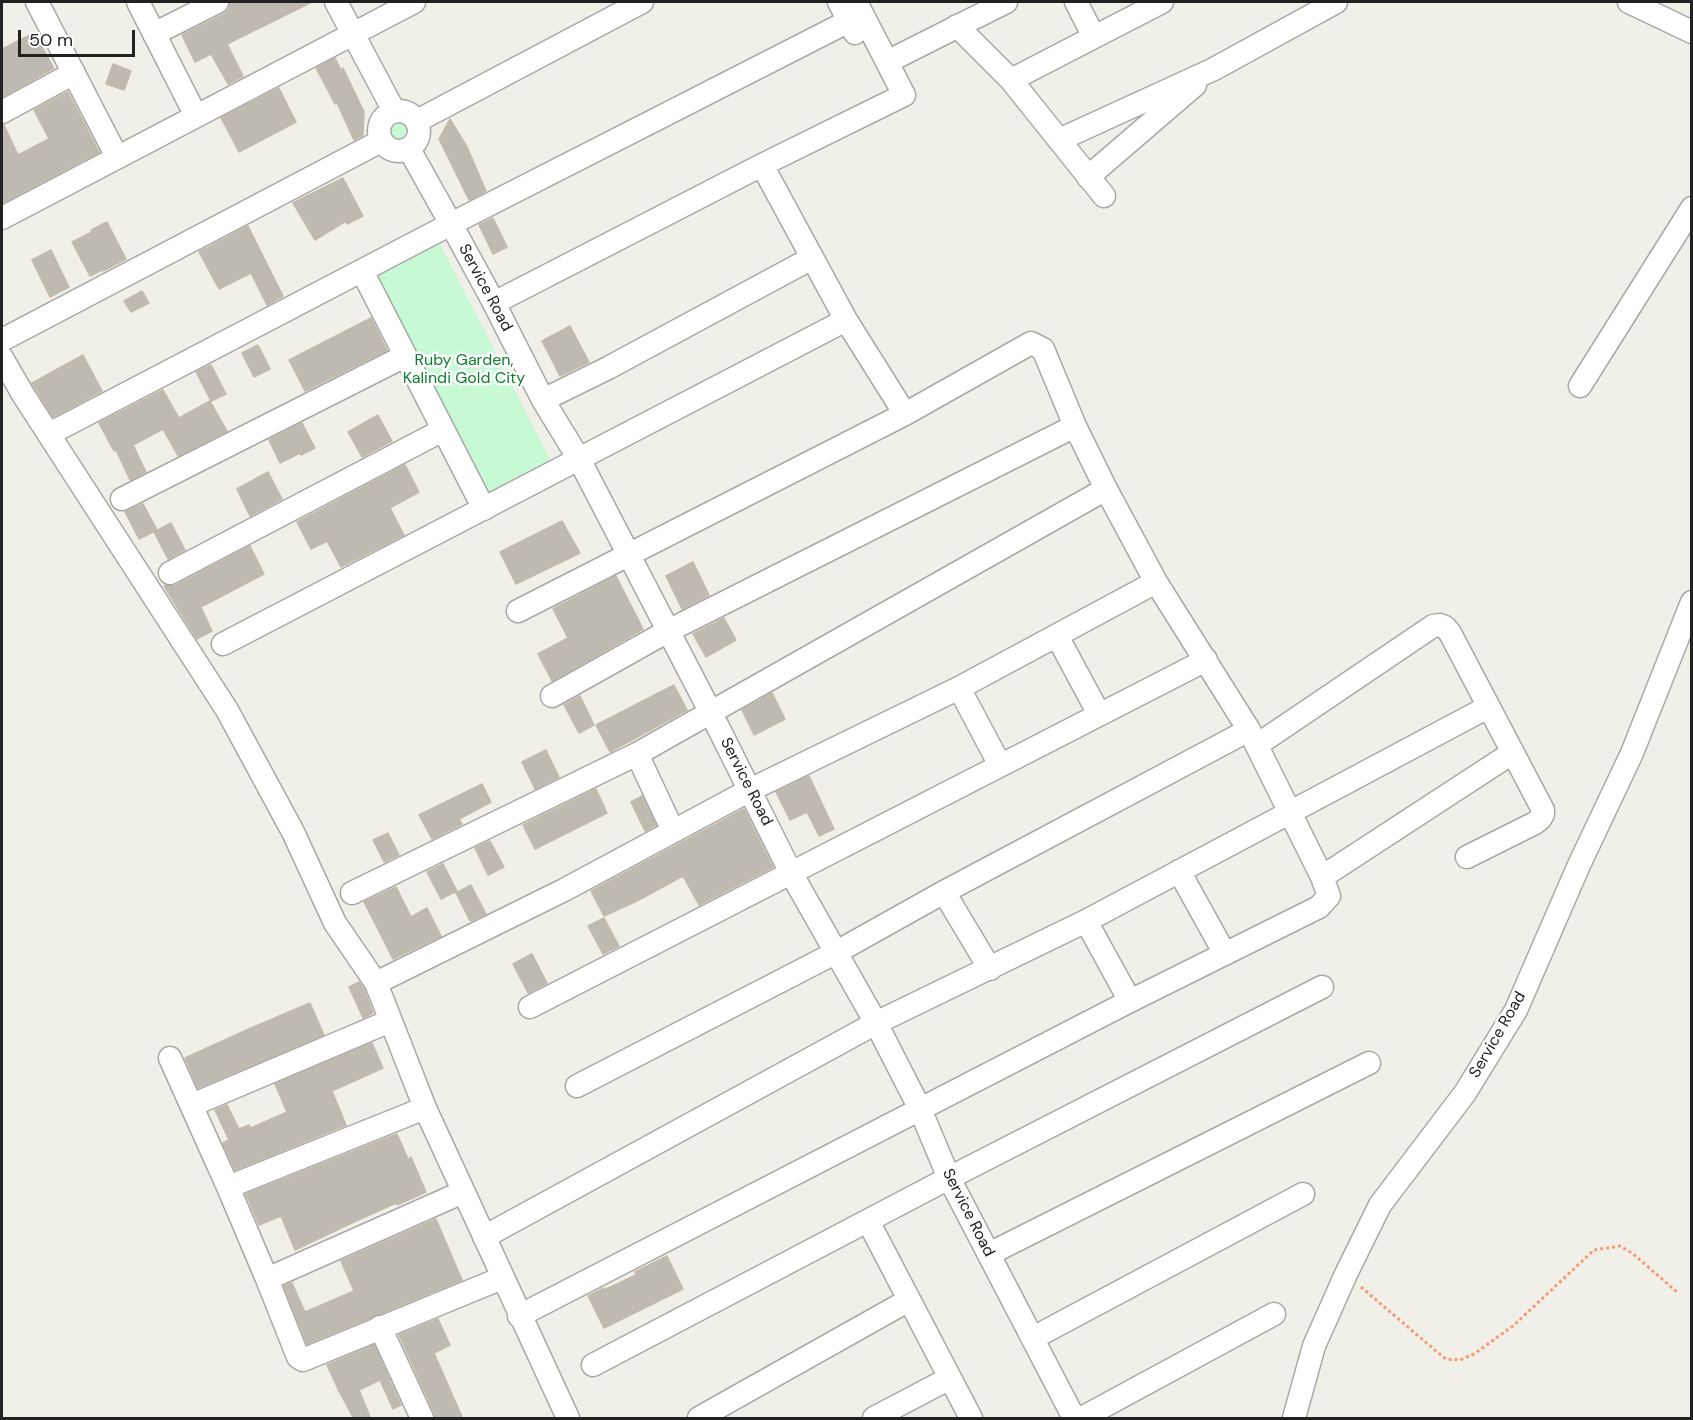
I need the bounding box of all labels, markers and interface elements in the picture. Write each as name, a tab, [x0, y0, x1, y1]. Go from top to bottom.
scale bar	[21, 18, 138, 56]
text: 50 m	[29, 28, 73, 52]
street label: Service Road	[454, 241, 516, 335]
park label: Ruby Garden, Kalindi Gold City	[403, 351, 525, 389]
street label: Service Road	[716, 735, 776, 829]
street label: Service Road	[1466, 988, 1530, 1082]
street label: Service Road	[938, 1166, 998, 1260]

